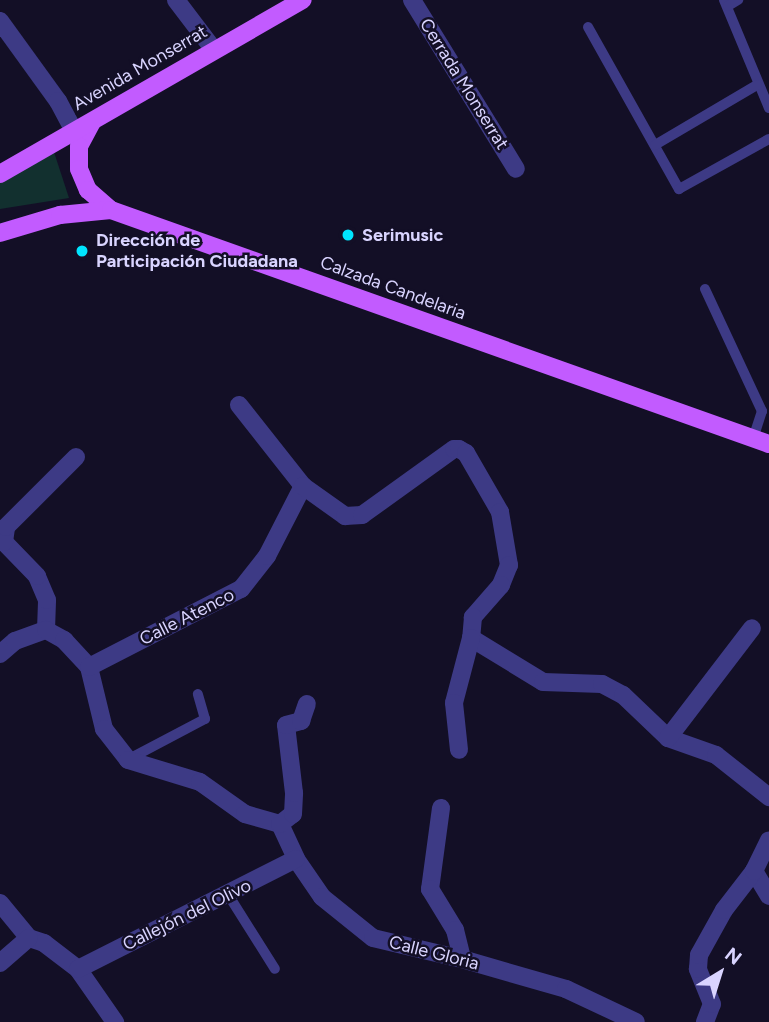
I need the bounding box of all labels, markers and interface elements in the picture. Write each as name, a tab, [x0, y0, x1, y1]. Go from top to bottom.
street label: Cerrada Monserrat	[415, 15, 513, 153]
street label: Avenida Monserrat	[69, 21, 211, 115]
place label: Serimusic	[362, 224, 443, 246]
marker: Serimusic	[340, 227, 356, 243]
place label: Dirección de Participación Ciudadana	[96, 230, 298, 272]
marker: Dirección de Participación Ciudadana	[74, 243, 90, 259]
street label: Calzada Candelaria	[317, 252, 469, 324]
street label: Calle Atenco	[136, 584, 238, 650]
street label: Callejón del Olivo	[119, 875, 255, 955]
street label: Calle Gloria	[387, 931, 481, 975]
north arrow	[685, 938, 755, 1008]
text: N	[720, 942, 746, 970]

